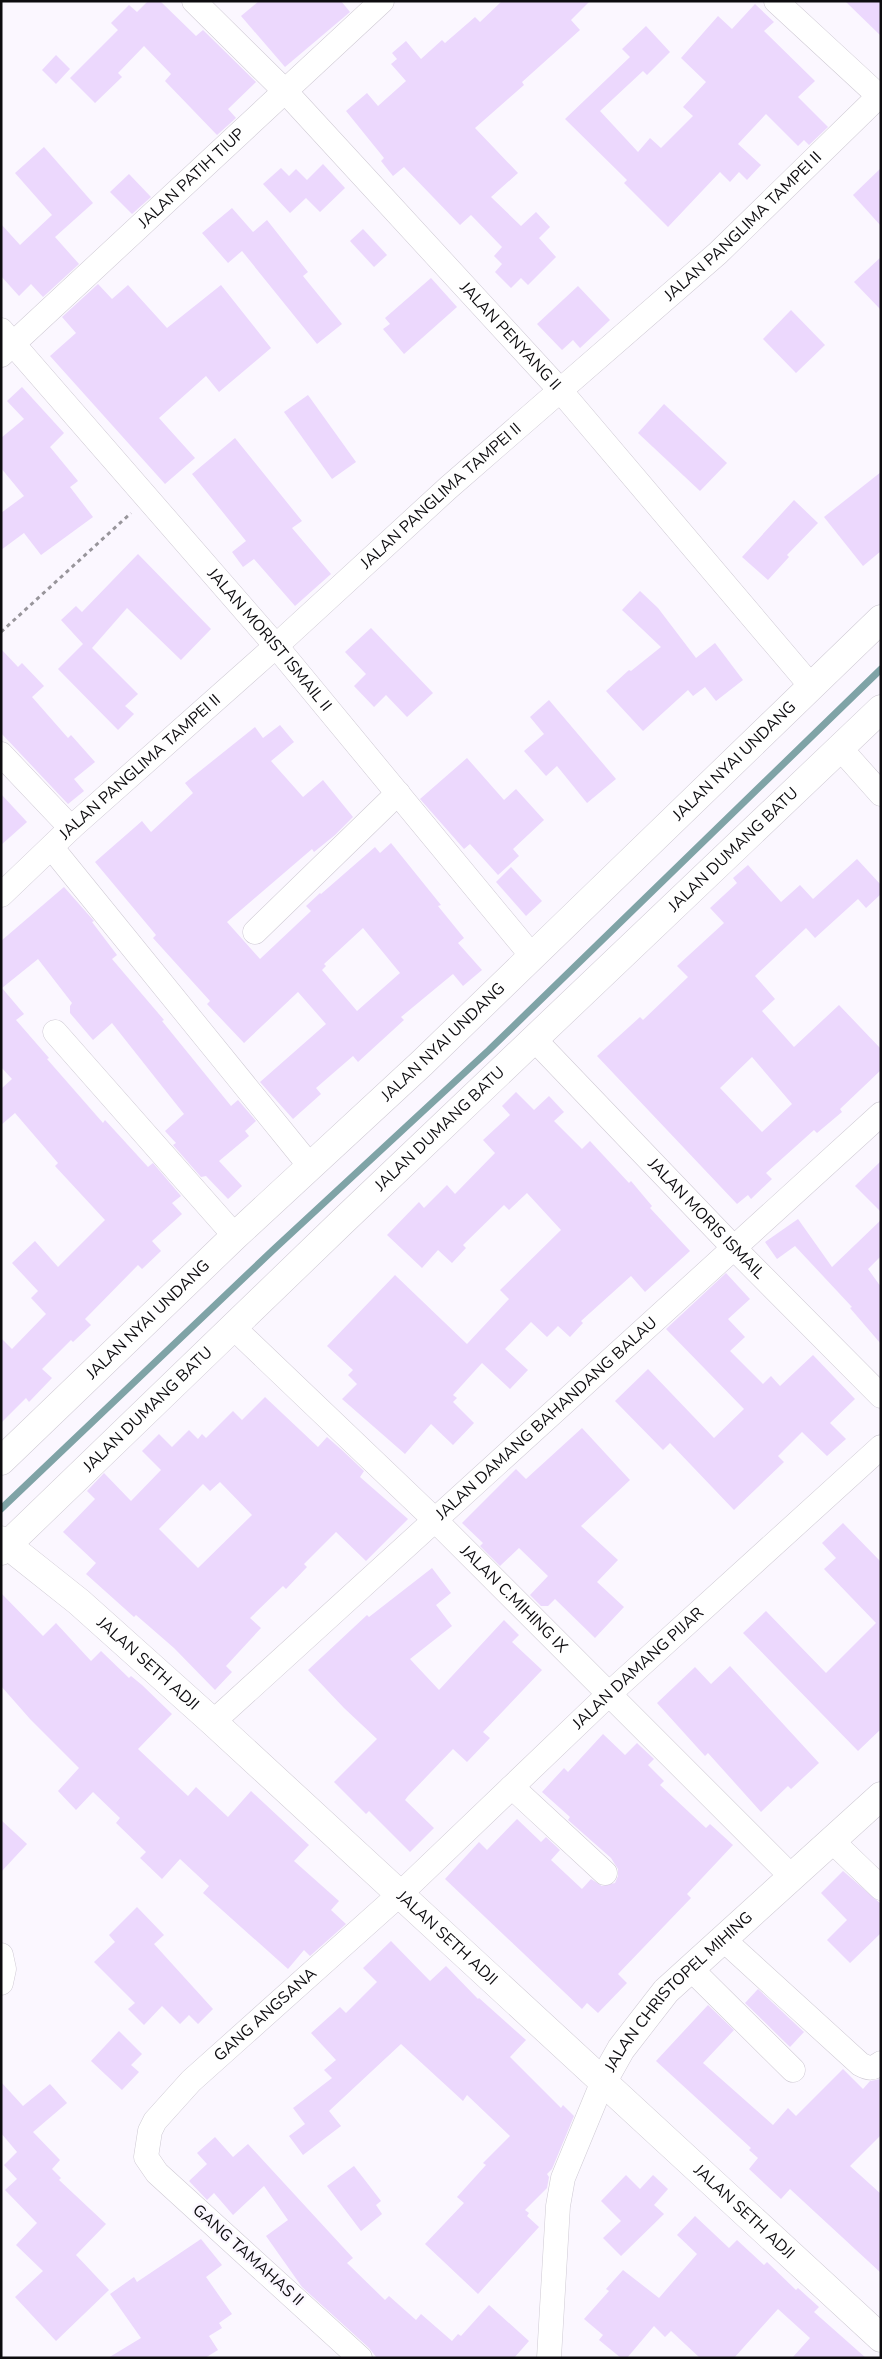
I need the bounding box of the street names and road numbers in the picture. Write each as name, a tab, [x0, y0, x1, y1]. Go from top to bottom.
street label: JALAN PATIH TIUP	[133, 123, 249, 234]
street label: JALAN PANGLIMA TAMPEI II	[659, 147, 827, 307]
street label: JALAN PENYANG II	[454, 276, 566, 395]
street label: JALAN PANGLIMA TAMPEI II	[355, 418, 526, 575]
street label: JALAN MORIST ISMAIL II	[202, 563, 337, 716]
street label: JALAN PANGLIMA TAMPEI II	[54, 689, 225, 845]
street label: JALAN NYAI UNDANG	[667, 696, 801, 826]
street label: JALAN DUMANG BATU	[663, 782, 803, 917]
street label: JALAN NYAI UNDANG	[376, 978, 510, 1107]
street label: JALAN DUMANG BATU	[369, 1062, 510, 1197]
street label: JALAN MORIS ISMAIL	[642, 1153, 770, 1284]
street label: JALAN NYAI UNDANG	[81, 1255, 215, 1385]
street label: JALAN DAMANG BAHANDANG BALAU	[430, 1312, 662, 1526]
street label: JALAN DUMANG BATU	[78, 1342, 217, 1478]
street label: JALAN C.MIHING IX	[455, 1540, 573, 1658]
street label: JALAN DAMANG PIJAR	[567, 1602, 709, 1735]
street label: JALAN SETH ADJI	[91, 1611, 204, 1715]
street label: JALAN SETH ADJI	[391, 1885, 502, 1990]
street label: JALAN CHRISTOPEL MIHING	[599, 1907, 758, 2077]
street label: GANG ANGSANA	[209, 1962, 322, 2066]
street label: JALAN SETH ADJI	[688, 2159, 799, 2264]
street label: GANG TAMAHAS II	[188, 2199, 308, 2311]

